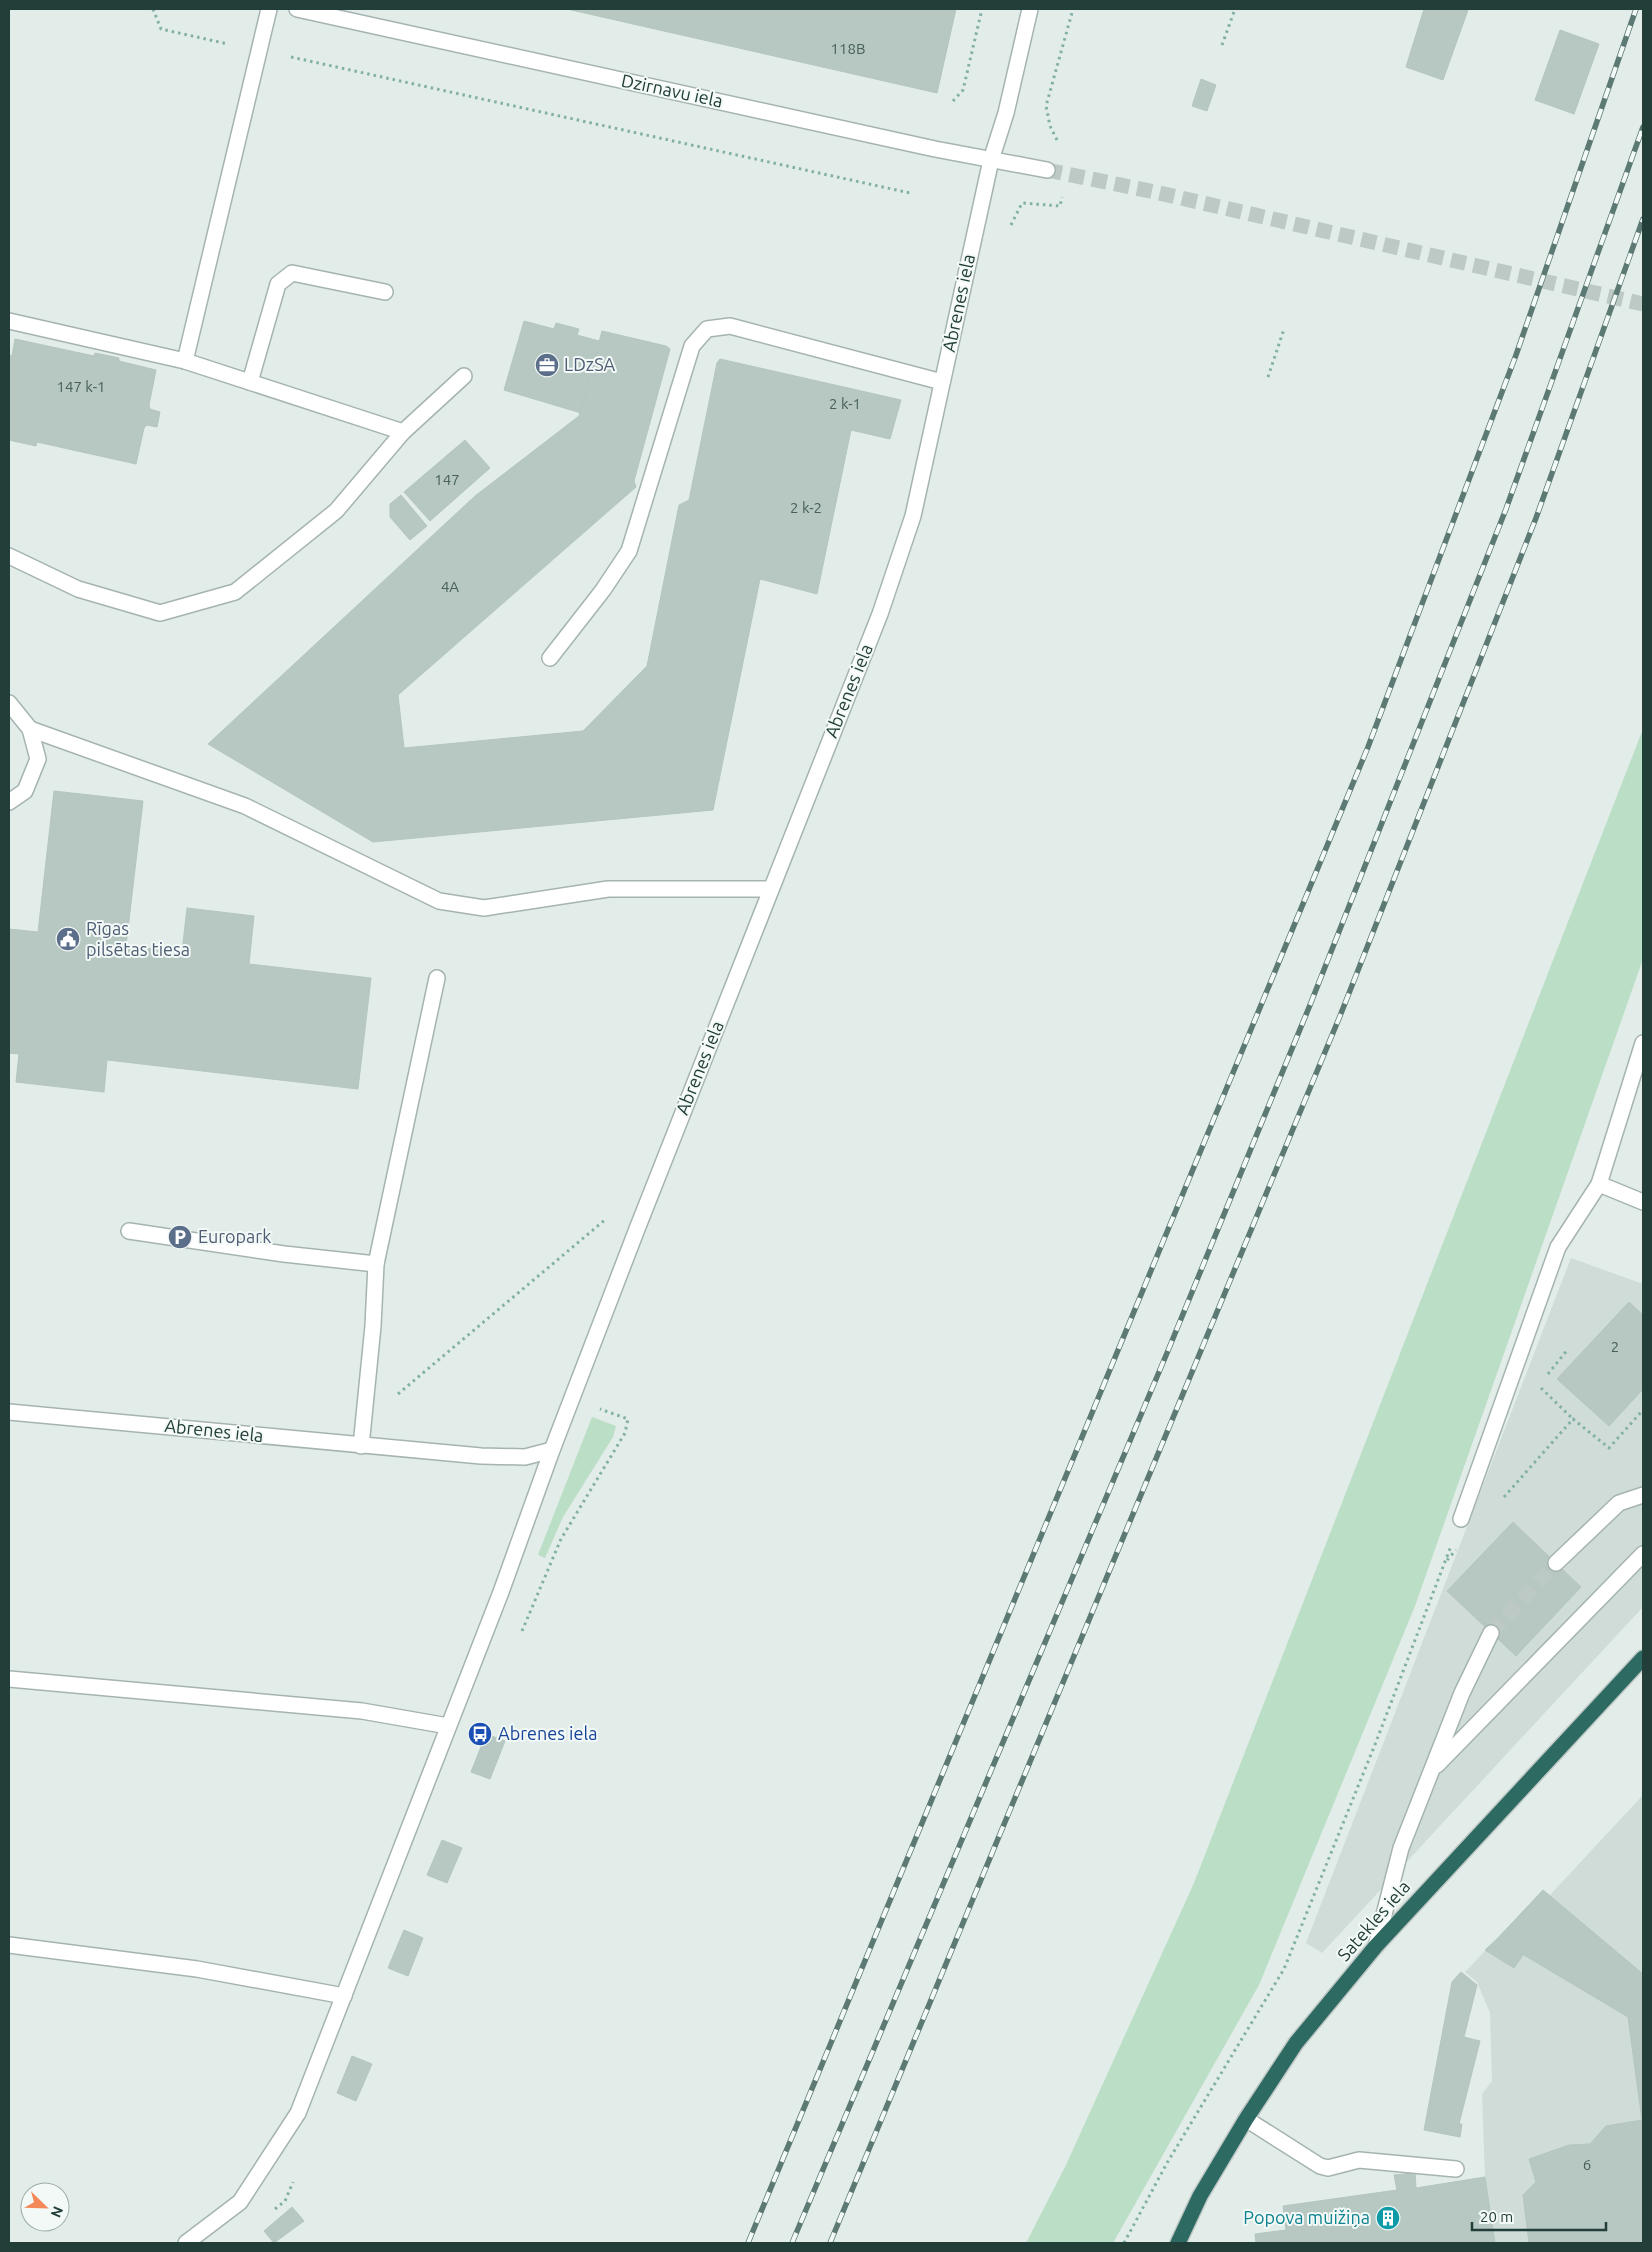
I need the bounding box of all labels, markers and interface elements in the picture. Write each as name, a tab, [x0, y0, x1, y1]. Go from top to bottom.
house number: 118B	[831, 40, 865, 57]
street label: Dzirnavu iela	[620, 70, 725, 111]
street label: Abrenes iela	[938, 252, 978, 354]
office icon: LDzSA	[534, 352, 560, 378]
place label: LDzSA	[564, 354, 616, 374]
house number: 147 k-1	[57, 378, 105, 395]
house number: 2 k-1	[829, 395, 861, 412]
house number: 147	[434, 471, 460, 488]
house number: 2 k-2	[790, 499, 822, 516]
house number: 4A	[441, 578, 459, 595]
street label: Abrenes iela	[820, 641, 876, 740]
place label: Rīgas pilsētas tiesa	[86, 918, 190, 959]
public building icon: Rīgas pilsētas tiesa	[55, 926, 81, 952]
street label: Abrenes iela	[671, 1018, 727, 1117]
parking icon: Europark	[167, 1224, 193, 1250]
place label: Europark	[198, 1226, 271, 1246]
house number: 2	[1611, 1338, 1619, 1355]
street label: Abrenes iela	[164, 1415, 265, 1445]
bus stop icon: Abrenes iela	[467, 1721, 493, 1747]
place label: Abrenes iela	[498, 1723, 597, 1743]
street label: Satekles iela	[1333, 1876, 1413, 1965]
house number: 6	[1583, 2156, 1591, 2173]
north arrow	[20, 2182, 70, 2232]
scale bar	[1472, 2200, 1606, 2232]
text: N	[48, 2204, 66, 2220]
building icon: Popova muižiņa	[1375, 2205, 1401, 2231]
place label: Popova muižiņa	[1243, 2207, 1370, 2227]
text: 20 m	[1480, 2208, 1513, 2225]

